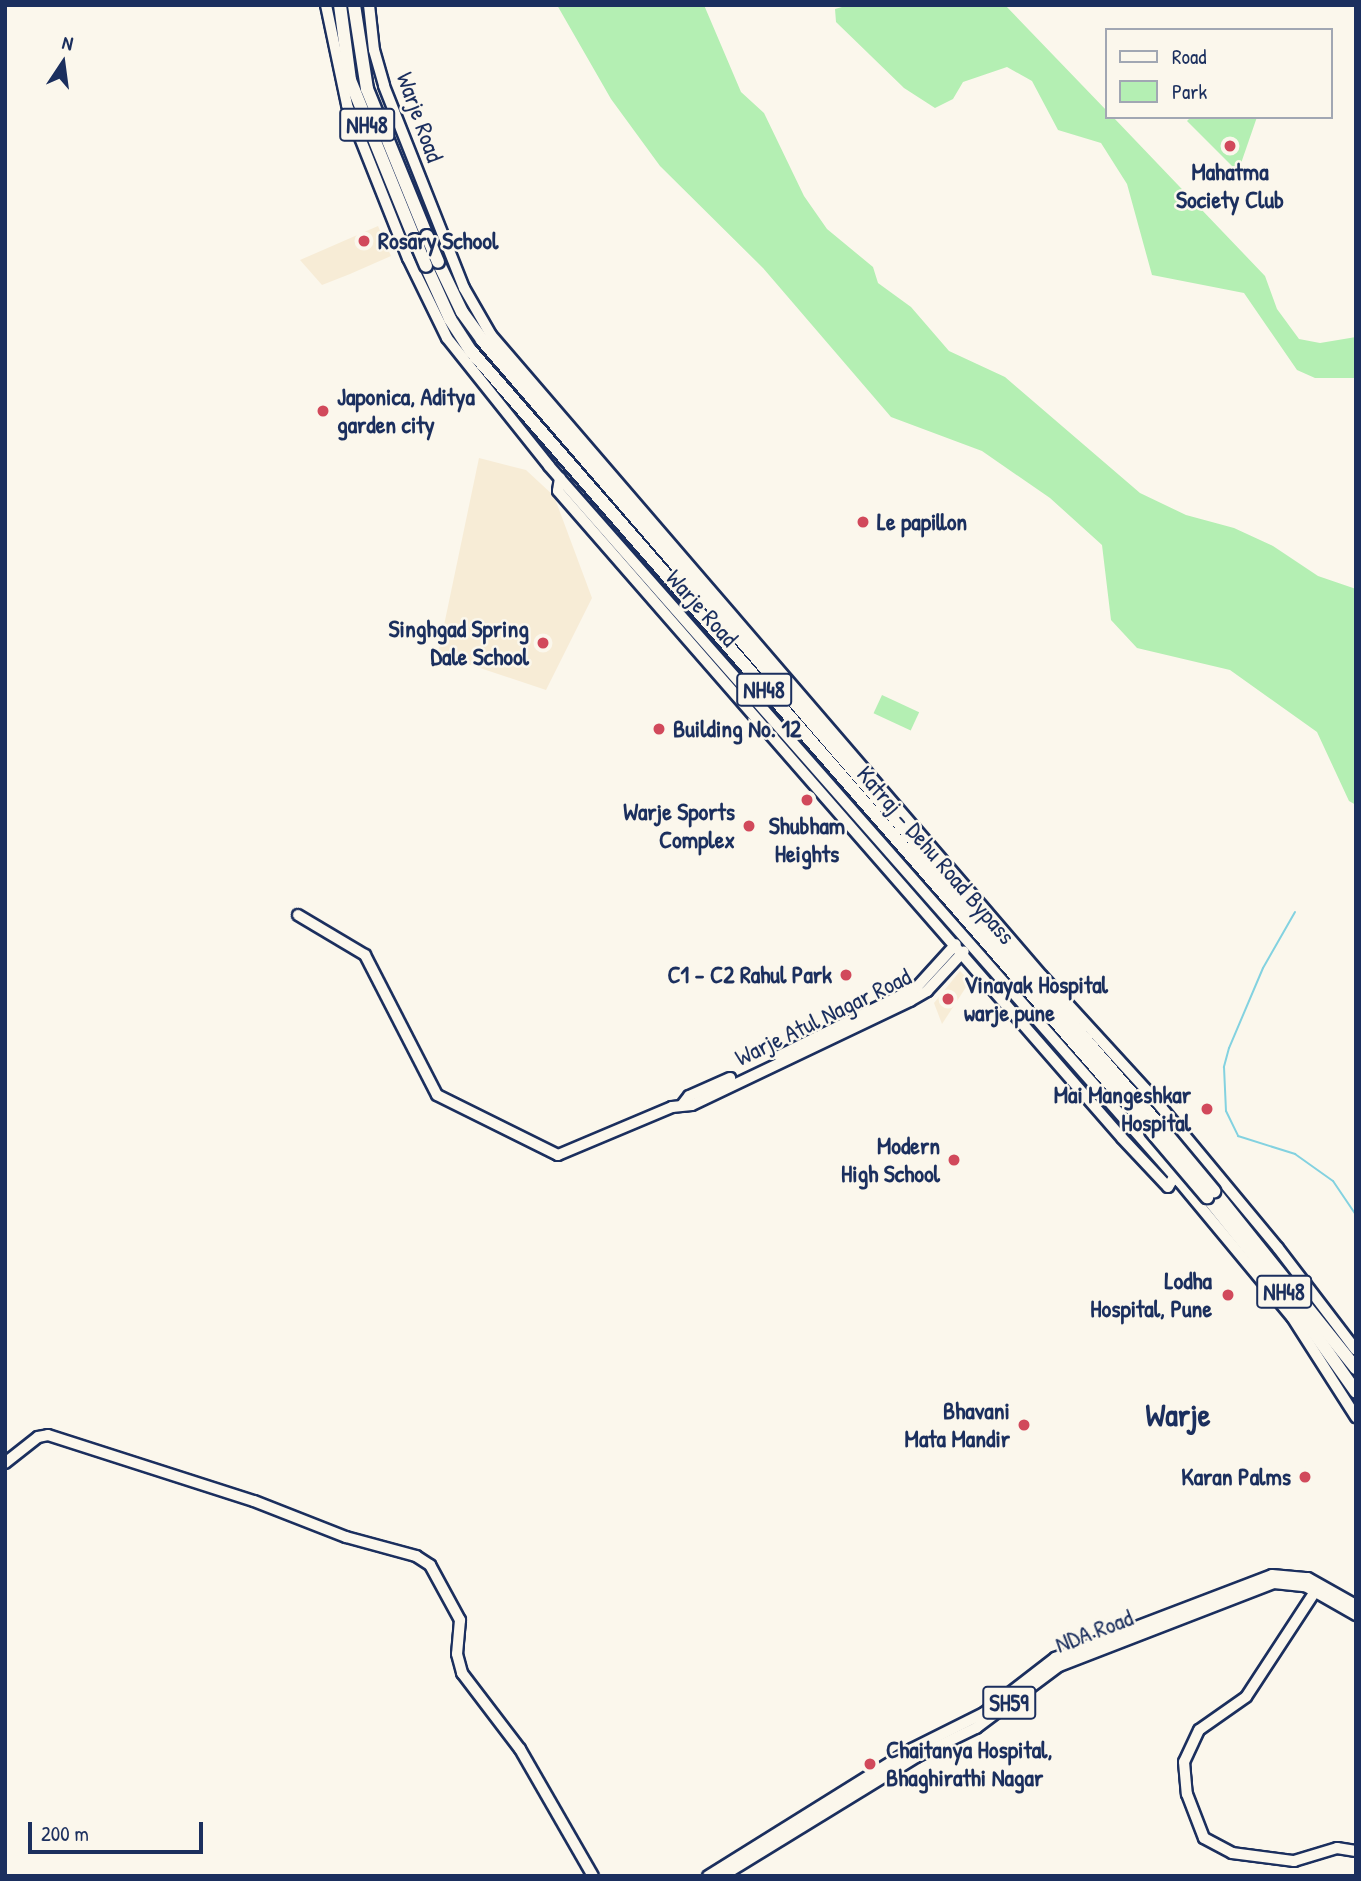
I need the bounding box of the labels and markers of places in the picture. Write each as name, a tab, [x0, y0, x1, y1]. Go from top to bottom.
marker: Mahatma Society Club	[1222, 138, 1238, 154]
place label: Mahatma Society Club	[1176, 158, 1284, 214]
place label: Rosary School	[378, 227, 498, 255]
marker: Rosary School	[356, 233, 372, 249]
place label: Japonica, Aditya garden city	[337, 383, 475, 439]
marker: Japonica, Aditya garden city	[315, 403, 331, 419]
place label: Le papillon	[877, 508, 967, 536]
marker: Le papillon	[855, 514, 871, 530]
place label: Singhgad Spring Dale School	[389, 615, 529, 671]
marker: Singhgad Spring Dale School	[535, 635, 551, 651]
place label: Building No. 12	[673, 715, 801, 743]
marker: Building No. 12	[651, 721, 667, 737]
marker: Shubham Heights	[799, 792, 815, 808]
place label: Warje Sports Complex	[623, 798, 735, 854]
place label: Shubham Heights	[769, 812, 845, 868]
marker: Warje Sports Complex	[741, 818, 757, 834]
place label: C1 - C2 Rahul Park	[667, 961, 832, 989]
marker: C1 - C2 Rahul Park	[838, 967, 854, 983]
place label: Vinayak Hospital warje pune	[964, 971, 1108, 1027]
marker: Vinayak Hospital warje pune	[938, 989, 958, 1009]
place label: Mai Mangeshkar Hospital	[1054, 1081, 1191, 1137]
marker: Mai Mangeshkar Hospital	[1197, 1099, 1217, 1119]
place label: Modern High School	[841, 1132, 940, 1188]
marker: Modern High School	[946, 1152, 962, 1168]
place label: Lodha Hospital, Pune	[1090, 1267, 1212, 1323]
marker: Lodha Hospital, Pune	[1218, 1285, 1238, 1305]
place label: Bhavani Mata Mandir	[905, 1397, 1010, 1453]
marker: Bhavani Mata Mandir	[1016, 1417, 1032, 1433]
place label: Karan Palms	[1181, 1463, 1291, 1491]
marker: Karan Palms	[1297, 1469, 1313, 1485]
place label: Chaitanya Hospital, Bhaghirathi Nagar	[886, 1736, 1052, 1792]
marker: Chaitanya Hospital, Bhaghirathi Nagar	[860, 1754, 880, 1774]

